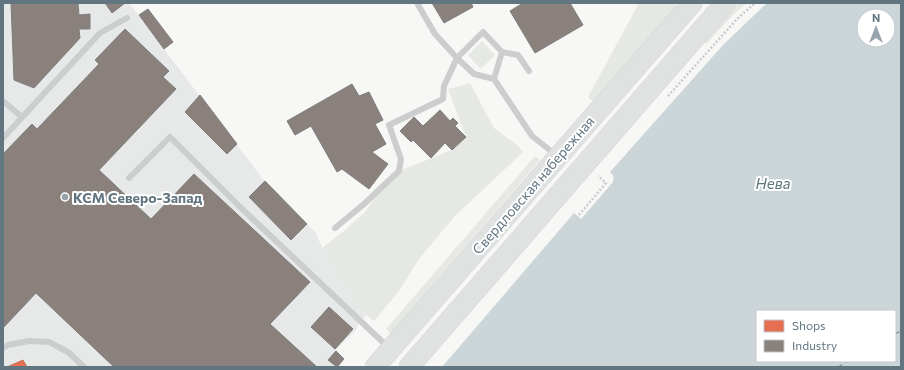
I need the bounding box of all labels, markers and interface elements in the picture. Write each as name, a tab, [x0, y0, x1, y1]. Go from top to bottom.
north arrow	[856, 8, 896, 48]
text: N	[872, 11, 880, 24]
street label: Свердловская набережная	[469, 113, 597, 257]
water label: Нева	[756, 174, 791, 192]
place label: КСМ Северо-Запад	[73, 189, 202, 206]
marker: КСМ Северо-Запад	[60, 192, 70, 202]
legend	[756, 310, 896, 362]
text: Shops	[792, 318, 826, 332]
text: Industry	[792, 338, 837, 352]

